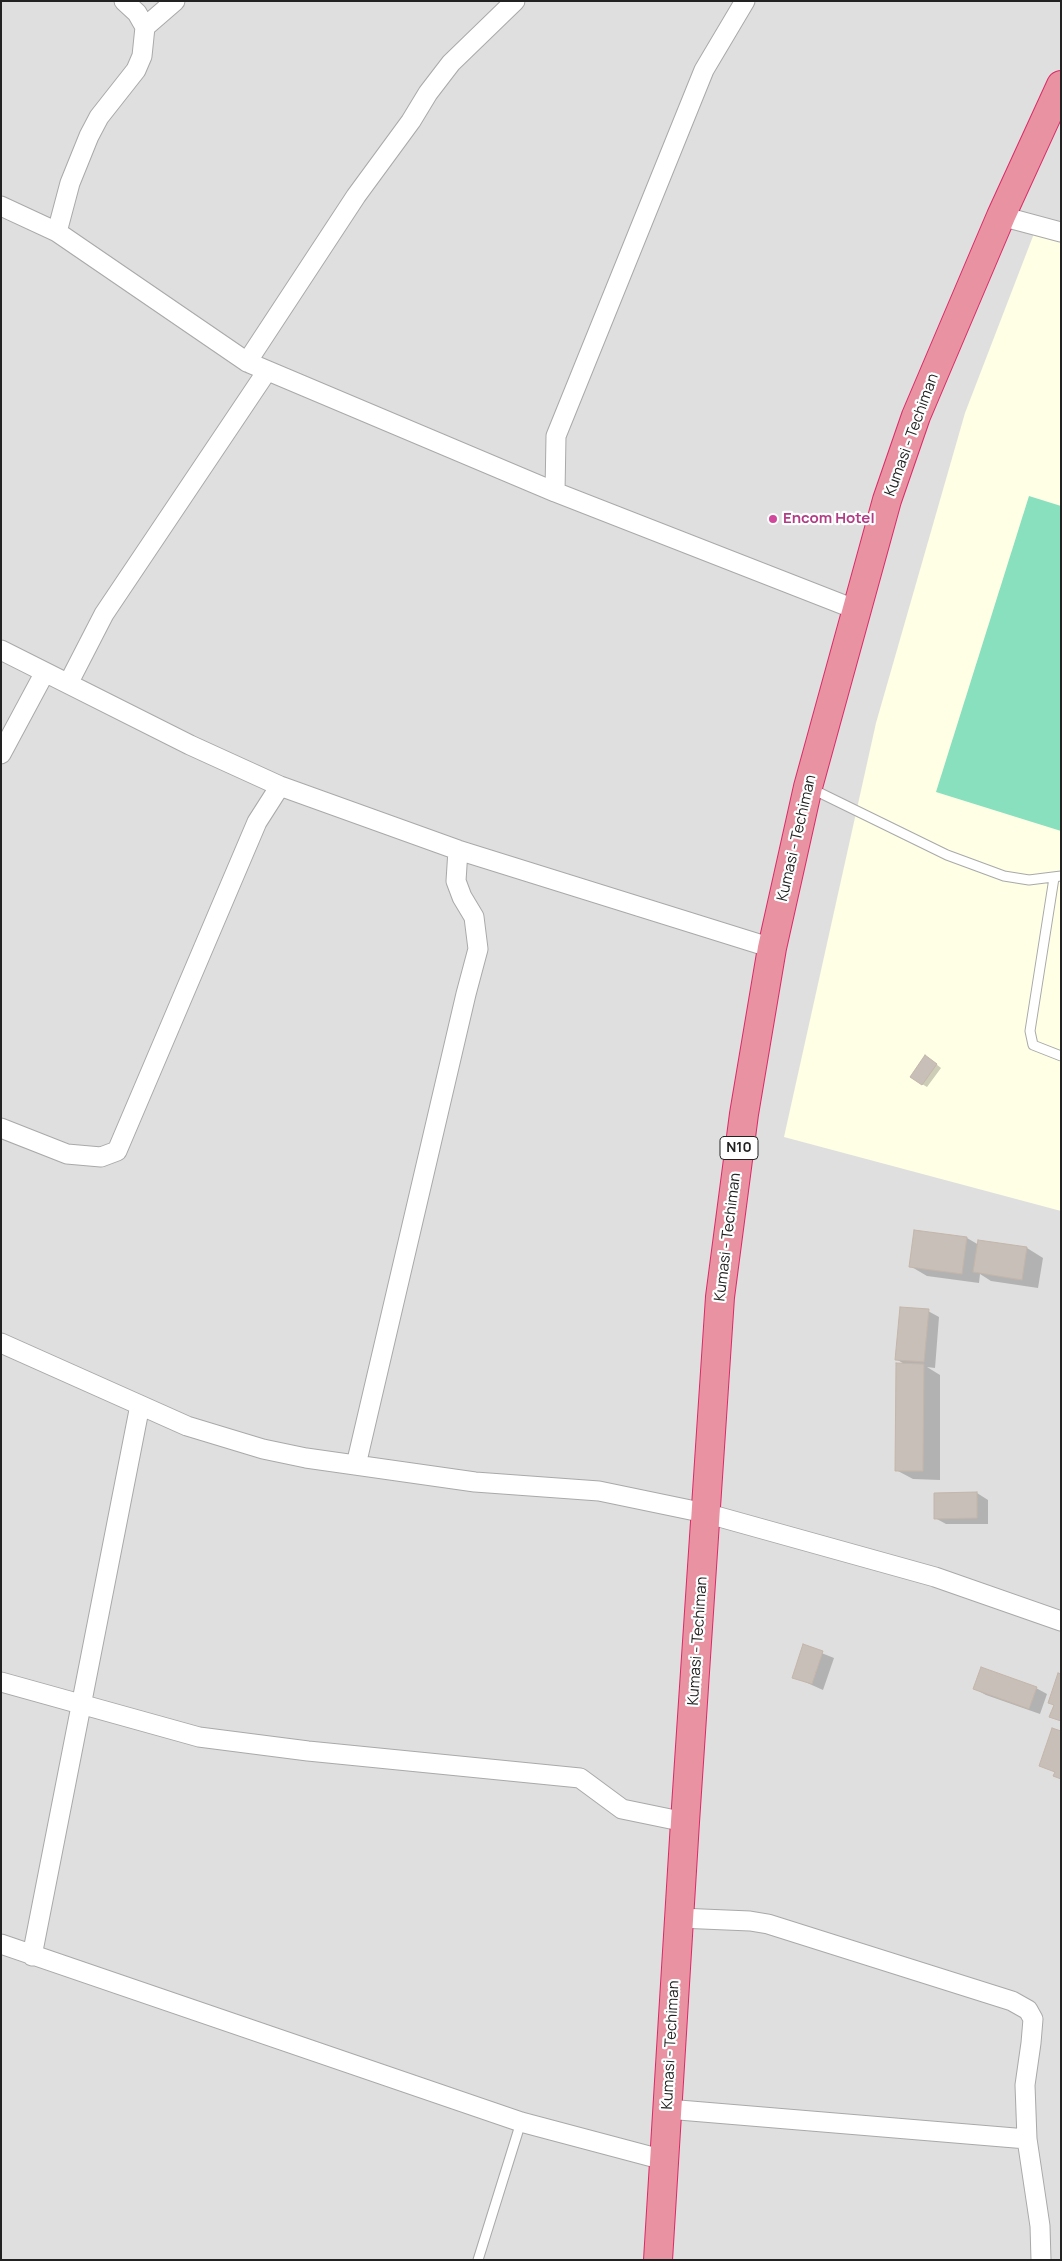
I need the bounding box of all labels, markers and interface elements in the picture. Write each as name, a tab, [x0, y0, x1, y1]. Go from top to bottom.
street label: Kumasi - Techiman	[881, 371, 943, 499]
place label: Encom Hotel	[783, 510, 875, 528]
marker: Encom Hotel	[767, 513, 779, 525]
street label: Kumasi - Techiman	[774, 773, 820, 903]
road number: N10	[720, 1136, 758, 1160]
street label: Kumasi - Techiman	[711, 1172, 745, 1302]
street label: Kumasi - Techiman	[685, 1576, 711, 1706]
street label: Kumasi - Techiman	[659, 1980, 683, 2110]

